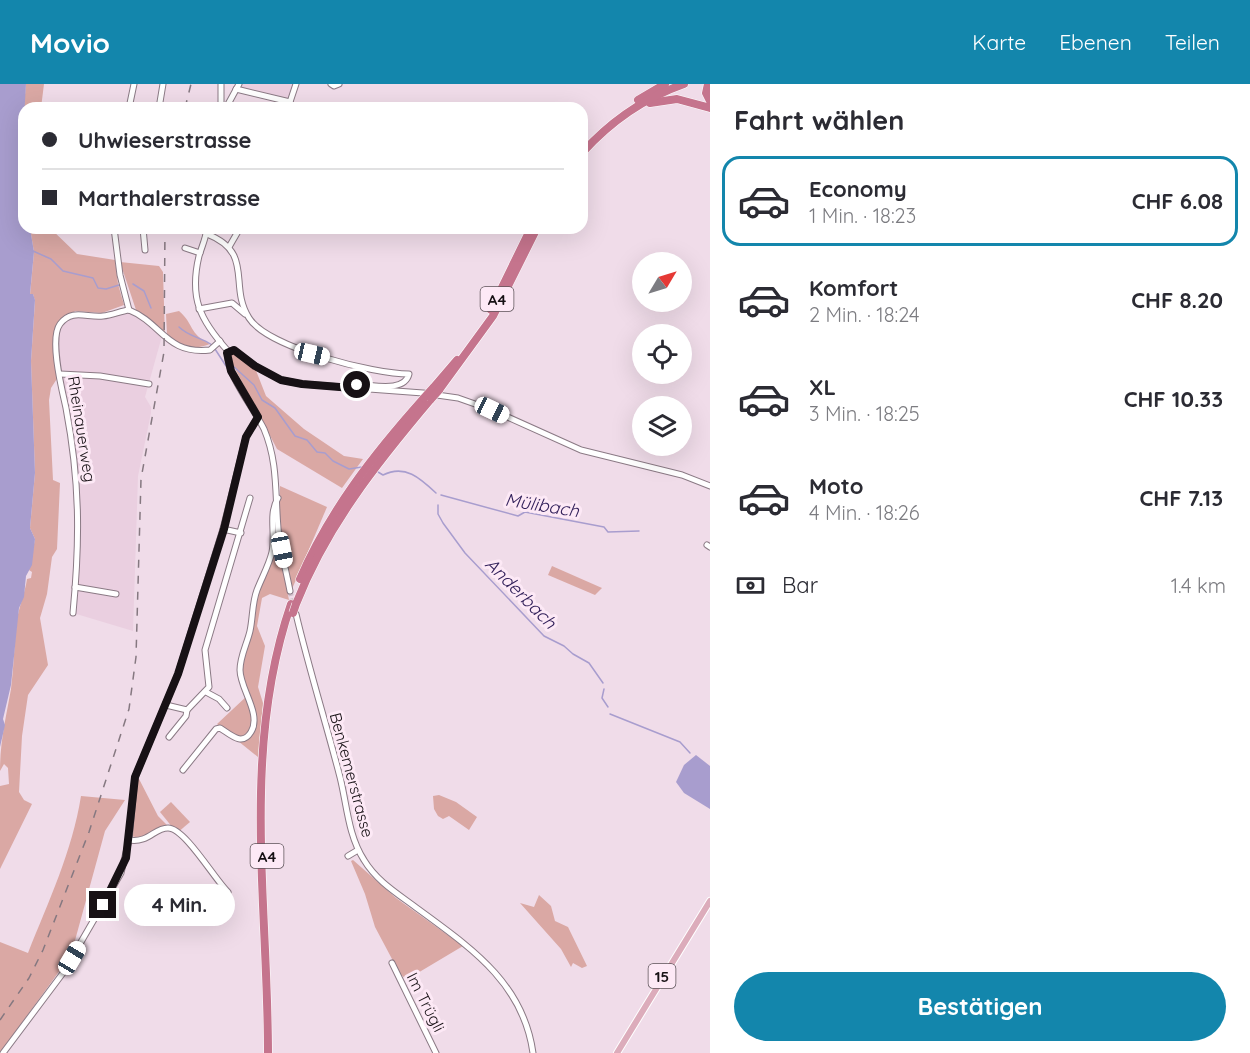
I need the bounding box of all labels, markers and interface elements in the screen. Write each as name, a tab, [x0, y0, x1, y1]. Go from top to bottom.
text: Movio	[30, 25, 110, 60]
text: Karte	[972, 29, 1026, 55]
text: Ebenen	[1059, 29, 1132, 55]
text: Teilen	[1165, 29, 1220, 55]
text: Fahrt wählen	[734, 103, 904, 137]
text: Uhwieserstrasse	[78, 126, 252, 154]
icon: car	[737, 174, 791, 228]
text: Economy	[809, 175, 907, 203]
text: Marthalerstrasse	[78, 184, 260, 212]
text: CHF 6.08	[1132, 187, 1223, 215]
text: 1 Min. · 18:23	[809, 203, 916, 228]
north arrow	[632, 252, 692, 312]
map controls	[632, 252, 692, 456]
icon: car	[737, 273, 791, 327]
text: Komfort	[809, 274, 898, 302]
text: CHF 8.20	[1131, 286, 1223, 314]
road number: A4	[480, 287, 514, 311]
text: 2 Min. · 18:24	[809, 302, 920, 327]
button: locate	[632, 324, 692, 384]
car	[292, 341, 332, 367]
route start	[343, 371, 370, 398]
icon: car	[737, 372, 791, 426]
text: XL	[809, 373, 836, 401]
street label: Rheinauerweg	[64, 375, 100, 483]
text: CHF 10.33	[1124, 385, 1223, 413]
car	[472, 394, 512, 426]
button: layers	[632, 396, 692, 456]
text: 3 Min. · 18:25	[809, 401, 920, 426]
icon: car	[737, 471, 791, 525]
text: Moto	[809, 472, 863, 500]
text: CHF 7.13	[1140, 484, 1223, 512]
water label: Mülibach	[503, 488, 581, 522]
text: 4 Min. · 18:26	[809, 500, 920, 525]
car	[270, 531, 294, 569]
water label: Anderbach	[481, 553, 562, 634]
icon: cash	[734, 569, 767, 602]
text: Bar	[782, 571, 818, 599]
text: 1.4 km	[1171, 573, 1226, 598]
street label: Benkemerstrasse	[326, 710, 378, 840]
road number: A4	[250, 844, 284, 868]
callout: 4 Min.	[124, 884, 235, 926]
route end	[89, 891, 116, 918]
text: 4 Min.	[152, 892, 207, 917]
car	[55, 938, 89, 978]
road number: 15	[648, 964, 676, 988]
street label: Im Trügli	[403, 969, 449, 1035]
button: Bestätigen	[734, 972, 1226, 1041]

